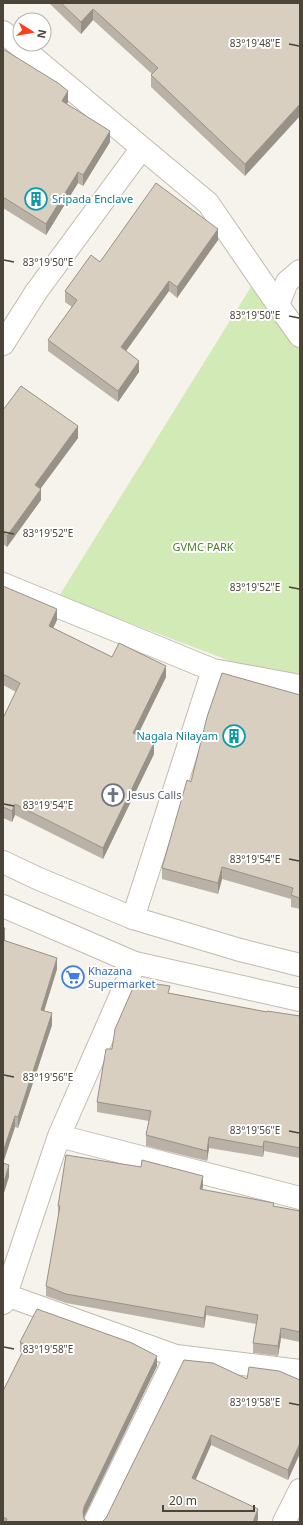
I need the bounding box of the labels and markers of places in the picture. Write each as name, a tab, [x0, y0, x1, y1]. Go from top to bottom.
building icon: Sripada Enclave	[23, 186, 49, 212]
place label: Sripada Enclave	[52, 191, 133, 206]
building icon: Nagala Nilayam	[221, 723, 247, 749]
place label: Nagala Nilayam	[136, 728, 218, 743]
church icon: Jesus Calls	[100, 782, 126, 808]
place label: Jesus Calls	[127, 787, 181, 802]
place label: Khazana Supermarket	[88, 963, 155, 991]
supermarket icon: Khazana Supermarket	[60, 964, 86, 990]

